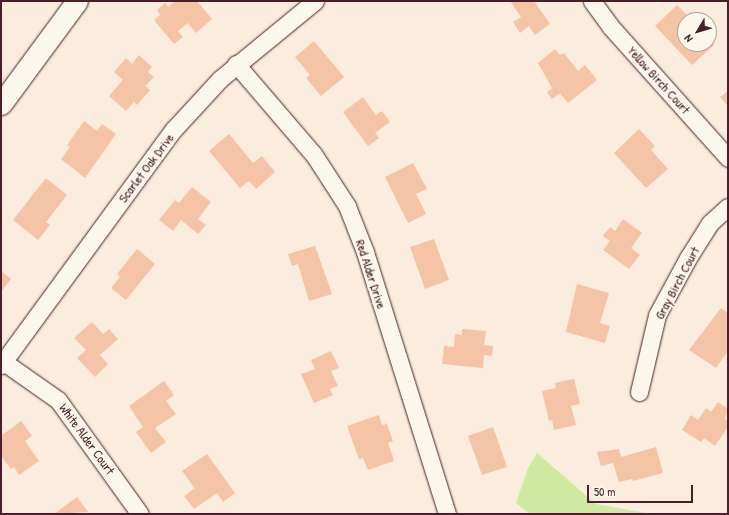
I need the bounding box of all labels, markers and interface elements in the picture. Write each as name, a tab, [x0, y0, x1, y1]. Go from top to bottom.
north arrow	[677, 12, 717, 52]
text: N	[681, 32, 696, 45]
street label: Yellow Birch Court	[624, 43, 694, 117]
street label: Scarlet Oak Drive	[115, 130, 177, 206]
street label: Red Alder Drive	[353, 238, 389, 310]
street label: Gray Birch Court	[651, 244, 703, 322]
street label: White Alder Court	[56, 400, 118, 478]
scale bar	[589, 477, 695, 503]
text: 50 m	[594, 483, 615, 500]

